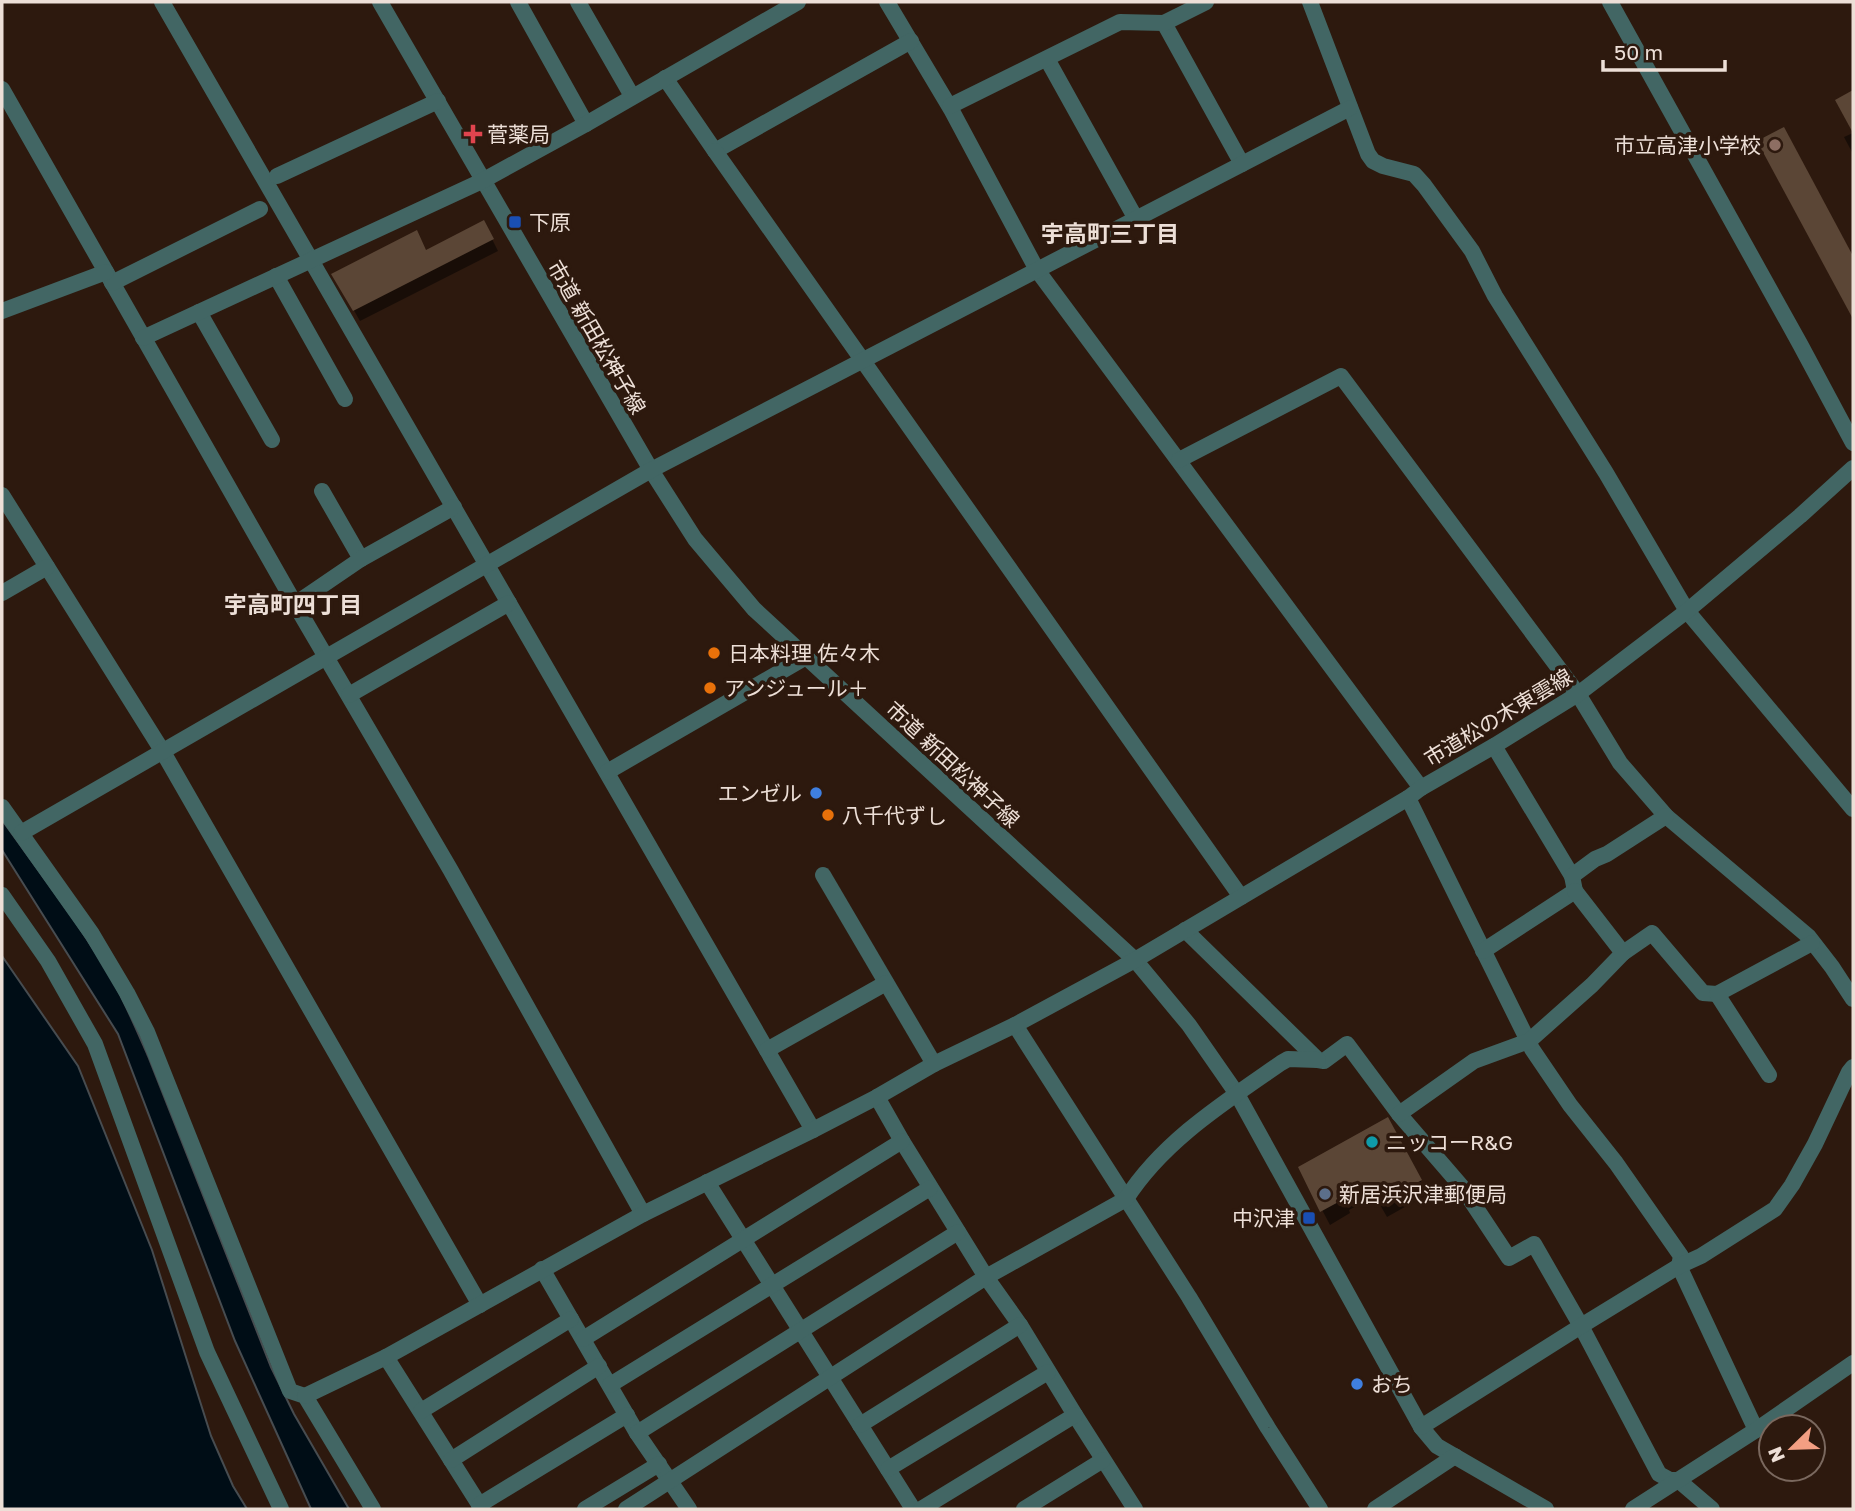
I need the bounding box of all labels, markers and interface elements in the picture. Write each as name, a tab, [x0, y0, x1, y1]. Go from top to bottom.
scale bar	[1603, 28, 1726, 72]
text: 50 m	[1614, 39, 1663, 65]
place label: 菅薬局	[487, 121, 550, 147]
marker: 菅薬局	[465, 126, 481, 142]
place label: 市立高津小学校	[1614, 132, 1761, 158]
marker: 市立高津小学校	[1767, 137, 1783, 153]
place label: 下原	[529, 209, 571, 235]
marker: 下原	[507, 214, 523, 230]
district label: 宇高町三丁目	[1041, 219, 1179, 247]
street label: 市道 新田松神子線	[542, 255, 652, 419]
district label: 宇高町四丁目	[224, 590, 362, 618]
place label: 日本料理 佐々木	[728, 640, 880, 666]
marker: 日本料理 佐々木	[706, 645, 722, 661]
street label: 市道松の木東雲線	[1419, 663, 1577, 771]
place label: アンジュール＋	[724, 675, 869, 701]
marker: アンジュール＋	[702, 680, 718, 696]
street label: 市道 新田松神子線	[881, 695, 1025, 833]
place label: エンゼル	[718, 780, 802, 806]
marker: エンゼル	[808, 785, 824, 801]
place label: 八千代ずし	[842, 802, 947, 828]
marker: 八千代ずし	[820, 807, 836, 823]
place label: ニッコーR&G	[1386, 1129, 1513, 1155]
marker: ニッコーR&G	[1364, 1134, 1380, 1150]
place label: 新居浜沢津郵便局	[1339, 1181, 1507, 1207]
marker: 新居浜沢津郵便局	[1317, 1186, 1333, 1202]
place label: 中沢津	[1232, 1205, 1295, 1231]
marker: 中沢津	[1301, 1210, 1317, 1226]
place label: おち	[1371, 1371, 1413, 1397]
marker: おち	[1349, 1376, 1365, 1392]
north arrow	[1757, 1413, 1827, 1483]
text: N	[1762, 1444, 1789, 1466]

